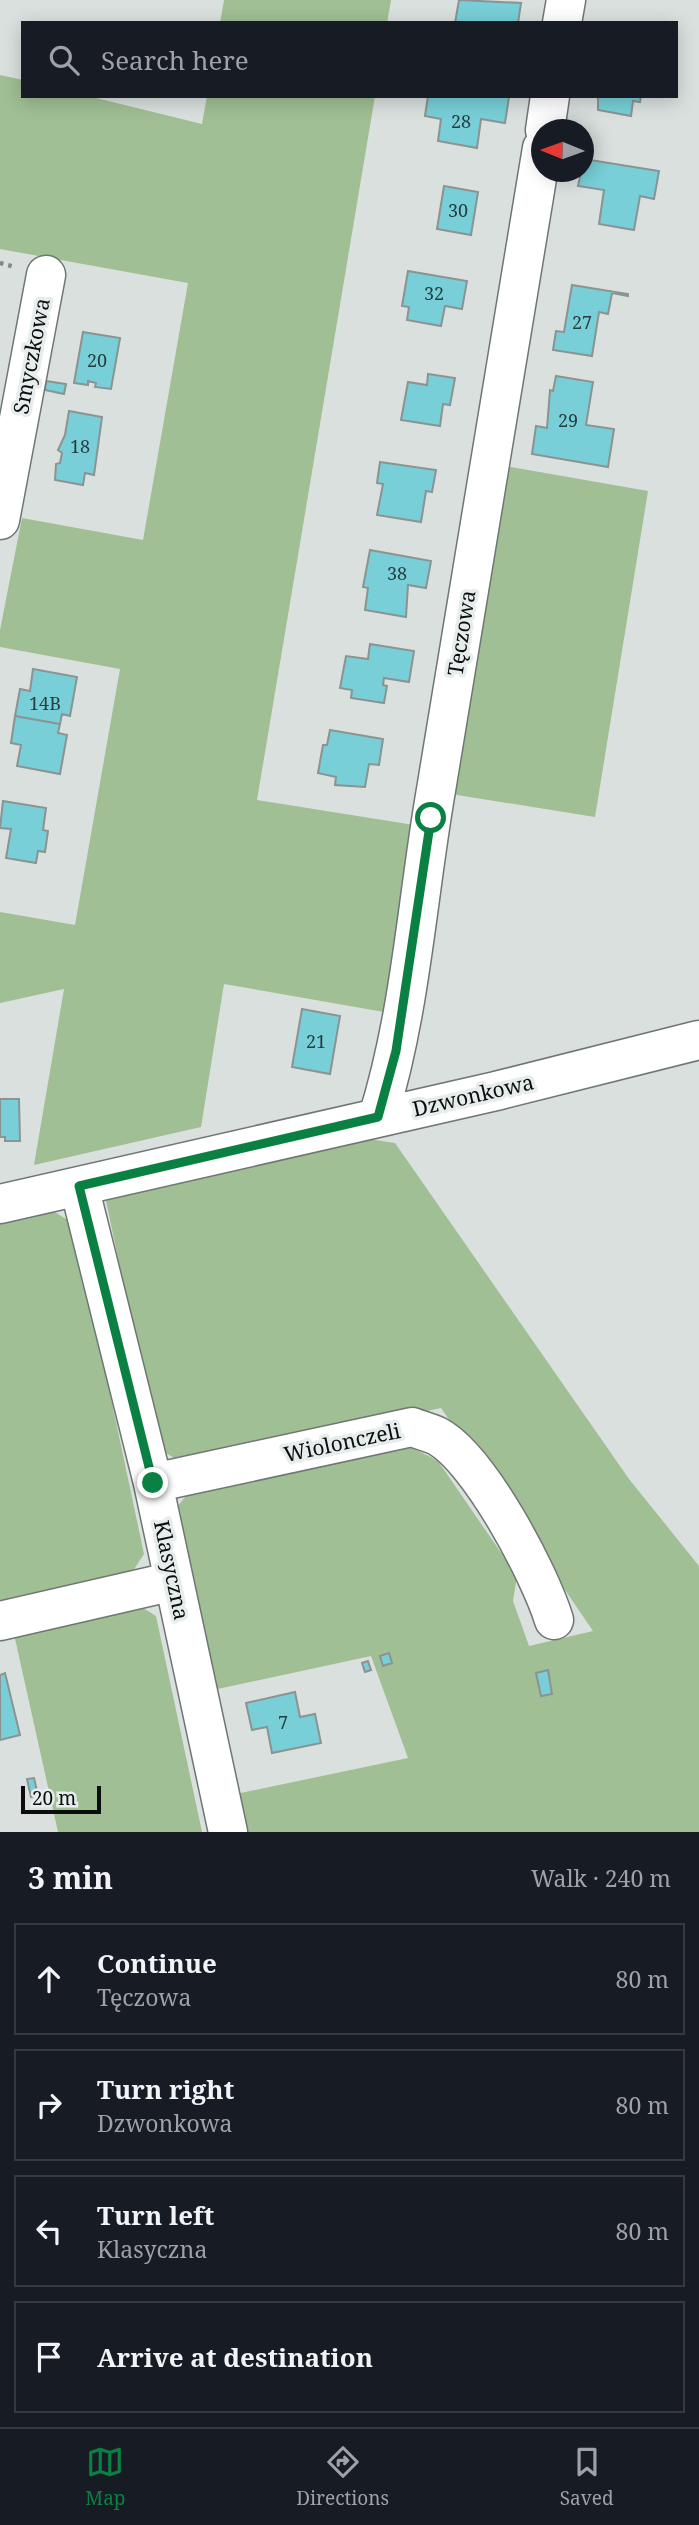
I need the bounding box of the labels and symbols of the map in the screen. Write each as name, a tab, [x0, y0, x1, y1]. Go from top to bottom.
house number: 28	[451, 109, 471, 133]
north arrow	[531, 119, 594, 182]
house number: 30	[448, 198, 468, 222]
house number: 32	[424, 281, 444, 305]
street label: Smyczkowa	[6, 296, 56, 416]
house number: 27	[572, 310, 592, 334]
house number: 20	[87, 348, 107, 372]
house number: 29	[558, 408, 578, 432]
house number: 18	[70, 434, 90, 458]
house number: 38	[387, 561, 407, 585]
street label: Tęczowa	[440, 588, 482, 678]
house number: 14B	[29, 691, 61, 715]
route start	[415, 802, 446, 833]
house number: 21	[306, 1029, 326, 1053]
street label: Dzwonkowa	[410, 1067, 536, 1123]
street label: Wiolonczeli	[281, 1416, 403, 1468]
route end	[137, 1467, 168, 1498]
street label: Klasyczna	[148, 1518, 196, 1622]
house number: 7	[278, 1710, 288, 1734]
scale bar	[21, 1783, 102, 1815]

